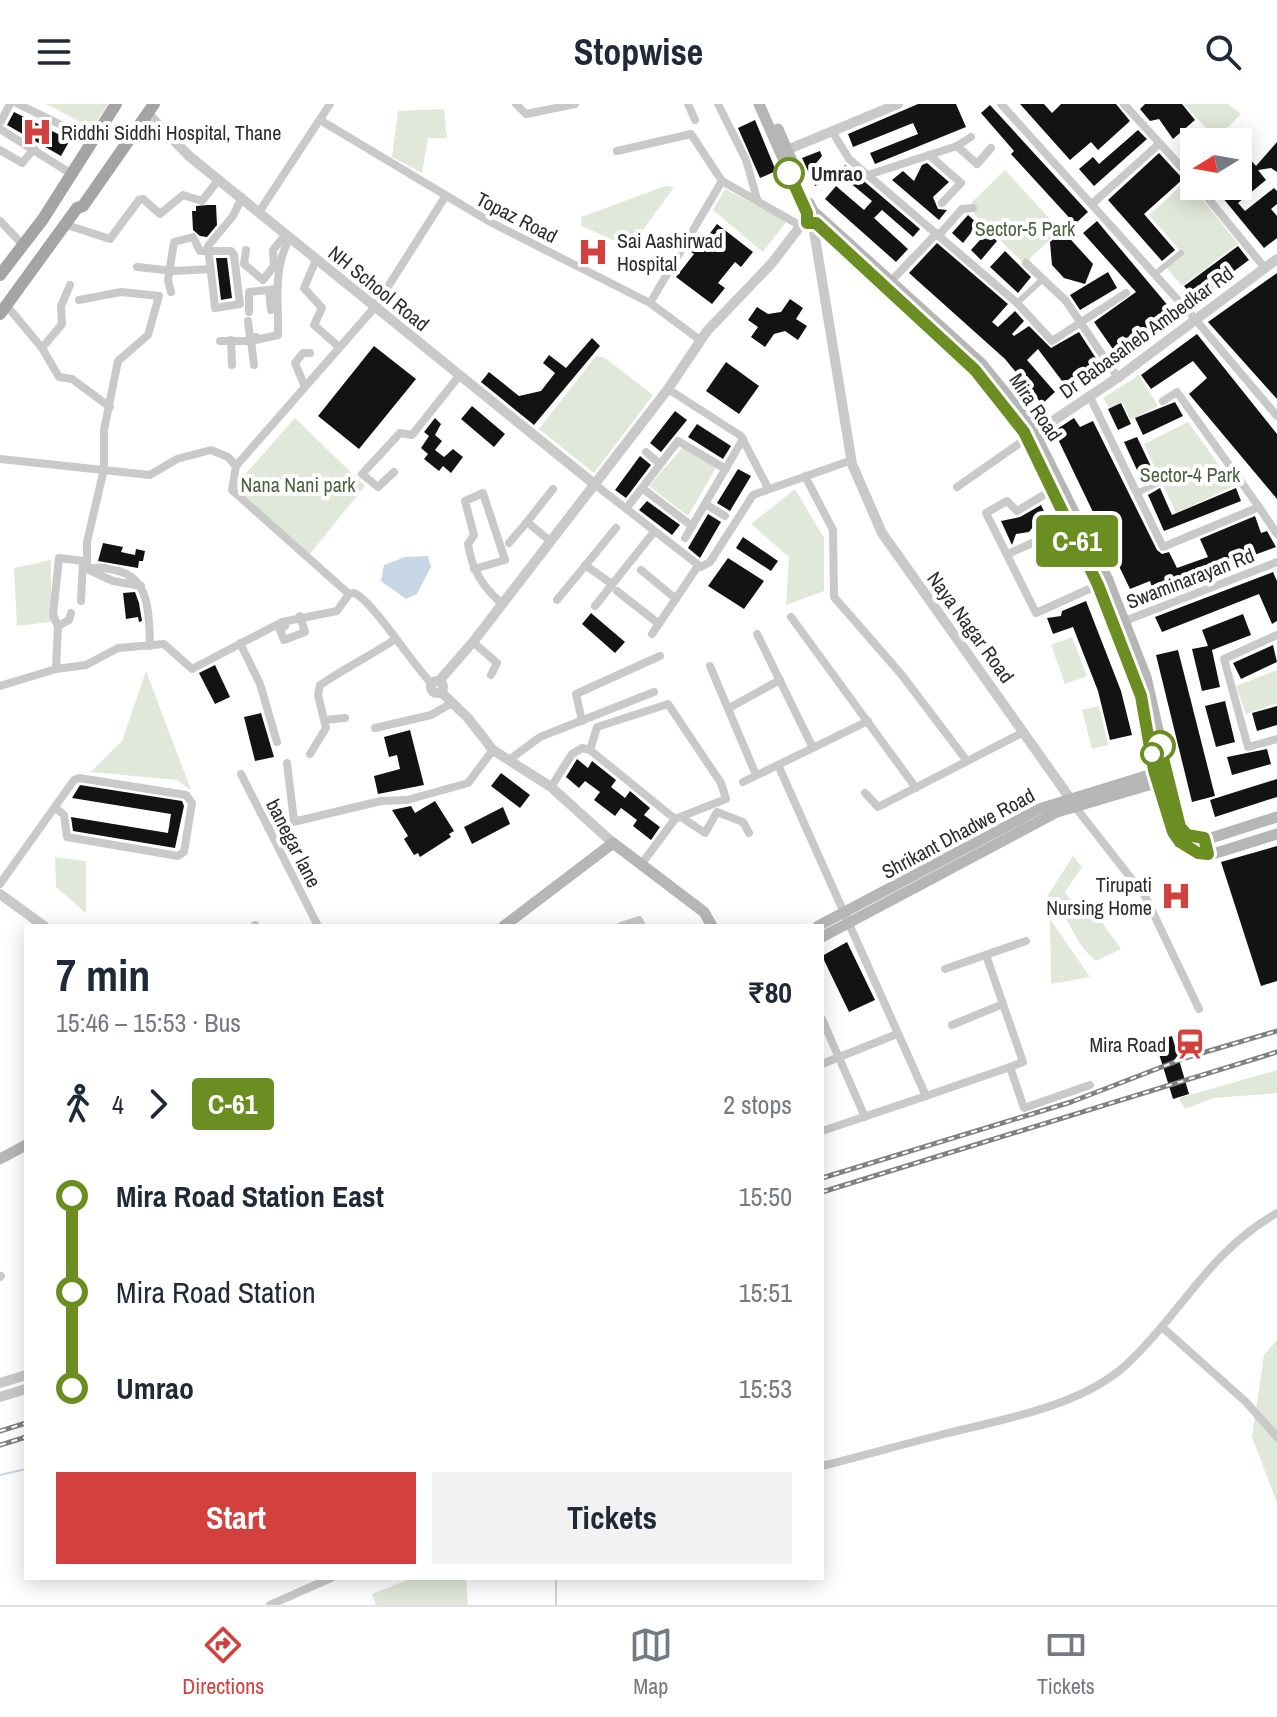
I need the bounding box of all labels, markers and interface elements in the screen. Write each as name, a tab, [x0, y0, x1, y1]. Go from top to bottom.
text: Stopwise	[574, 28, 703, 76]
icon: menu	[32, 30, 76, 74]
icon: search	[1201, 30, 1245, 74]
hospital icon: Riddhi Siddhi Hospital, Thane	[20, 115, 54, 149]
place label: Riddhi Siddhi Hospital, Thane	[61, 119, 281, 146]
north arrow	[1180, 128, 1252, 200]
map controls	[1180, 128, 1252, 200]
marker: Umrao	[774, 158, 804, 188]
place label: Umrao	[811, 160, 863, 187]
street label: Topaz Road	[472, 185, 562, 249]
park label: Sector-5 Park	[975, 215, 1076, 242]
place label: Sai Aashirwad Hospital	[617, 227, 723, 277]
hospital icon: Sai Aashirwad Hospital	[576, 235, 610, 269]
street label: NH School Road	[323, 239, 435, 337]
street label: Dr Babasaheb Ambedkar Rd	[1054, 260, 1238, 404]
street label: Mira Road	[1003, 368, 1069, 446]
park label: Sector-4 Park	[1140, 461, 1241, 488]
park label: Nana Nani park	[241, 471, 356, 498]
line badge: C-61	[1021, 515, 1133, 567]
text: C-61	[1052, 522, 1102, 560]
street label: Swaminarayan Rd	[1122, 541, 1258, 615]
street label: Naya Nagar Road	[922, 566, 1020, 688]
unlabelled marker	[1145, 731, 1175, 761]
unlabelled marker	[1141, 743, 1163, 765]
street label: Shrikant Dhadwe Road	[877, 781, 1039, 885]
street label: banegar lane	[260, 794, 328, 892]
place label: Tirupati Nursing Home	[1046, 871, 1152, 921]
hospital icon: Tirupati Nursing Home	[1159, 879, 1193, 913]
text: 7 min	[56, 945, 150, 1005]
text: ₹80	[747, 972, 792, 1012]
text: 15:46 – 15:53 · Bus	[56, 1005, 241, 1040]
station icon: Mira Road	[1173, 1027, 1207, 1061]
place label: Mira Road	[1089, 1031, 1166, 1058]
icon: walk	[56, 1082, 100, 1126]
icon: forward	[136, 1082, 180, 1126]
text: C-61	[208, 1085, 258, 1123]
text: 4	[112, 1087, 124, 1122]
text: 2 stops	[723, 1087, 792, 1122]
text: Mira Road Station East	[116, 1176, 384, 1216]
text: 15:50	[739, 1179, 792, 1214]
text: Mira Road Station	[116, 1272, 316, 1312]
text: 15:51	[739, 1275, 792, 1310]
text: Umrao	[116, 1368, 194, 1408]
text: 15:53	[739, 1371, 792, 1406]
button: Start	[56, 1472, 416, 1564]
button: Tickets	[432, 1472, 792, 1564]
tab: Directions	[182, 1623, 264, 1701]
tab: Map	[629, 1623, 673, 1701]
tab: Tickets	[1037, 1623, 1095, 1701]

